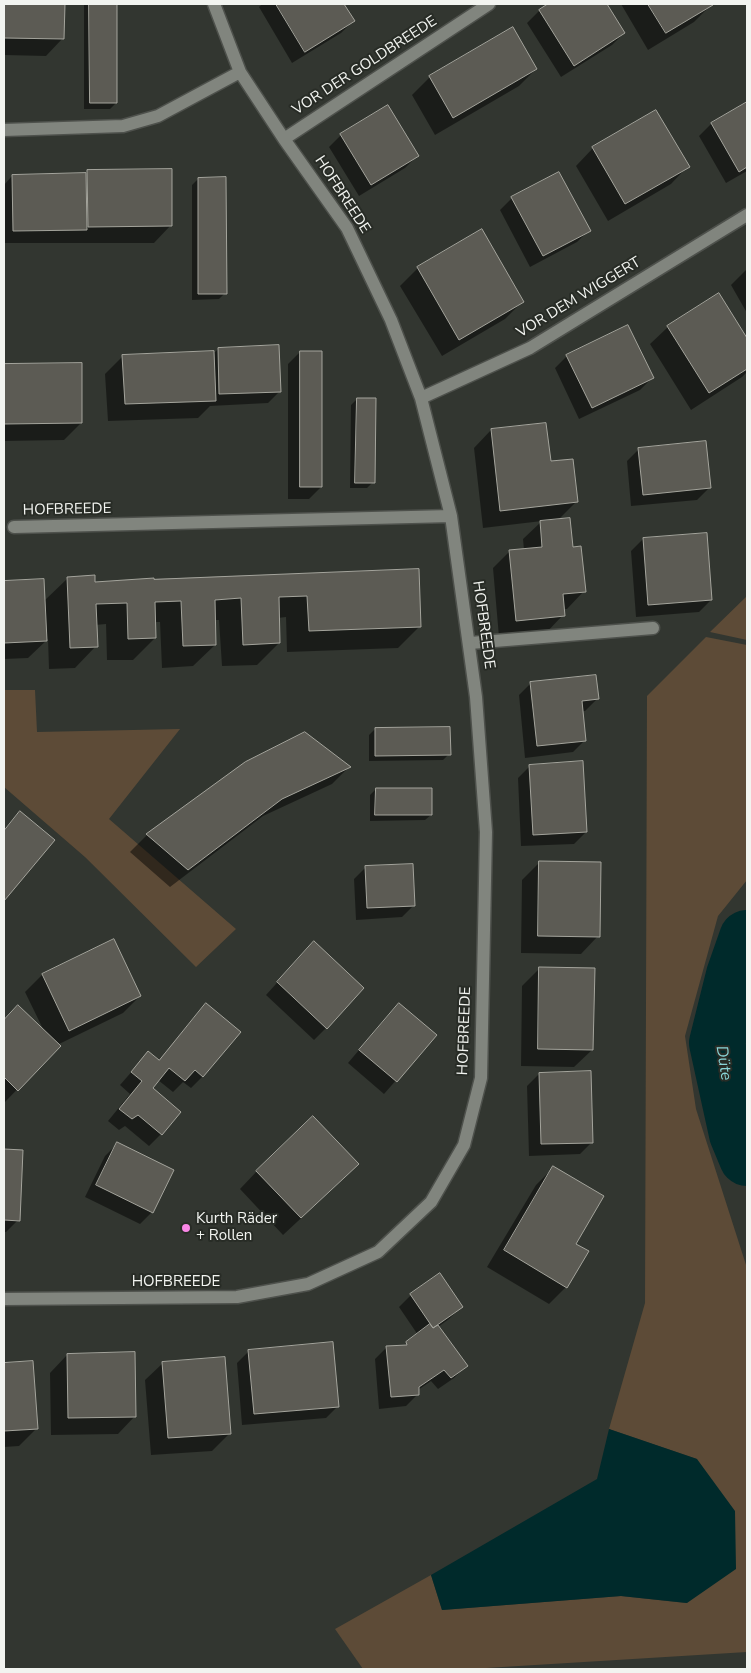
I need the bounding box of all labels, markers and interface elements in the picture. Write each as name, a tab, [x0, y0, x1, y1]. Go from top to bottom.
street label: VOR DER GOLDBREEDE	[289, 13, 441, 119]
street label: HOFBREEDE	[310, 153, 374, 237]
street label: VOR DEM WIGGERT	[514, 254, 644, 342]
street label: HOFBREEDE	[23, 500, 111, 520]
street label: HOFBREEDE	[468, 580, 498, 670]
street label: HOFBREEDE	[454, 986, 476, 1076]
water label: Düte	[711, 1044, 735, 1082]
place label: Kurth Räder + Rollen	[196, 1210, 277, 1245]
marker: Kurth Räder + Rollen	[180, 1222, 192, 1234]
street label: HOFBREEDE	[132, 1273, 220, 1291]

